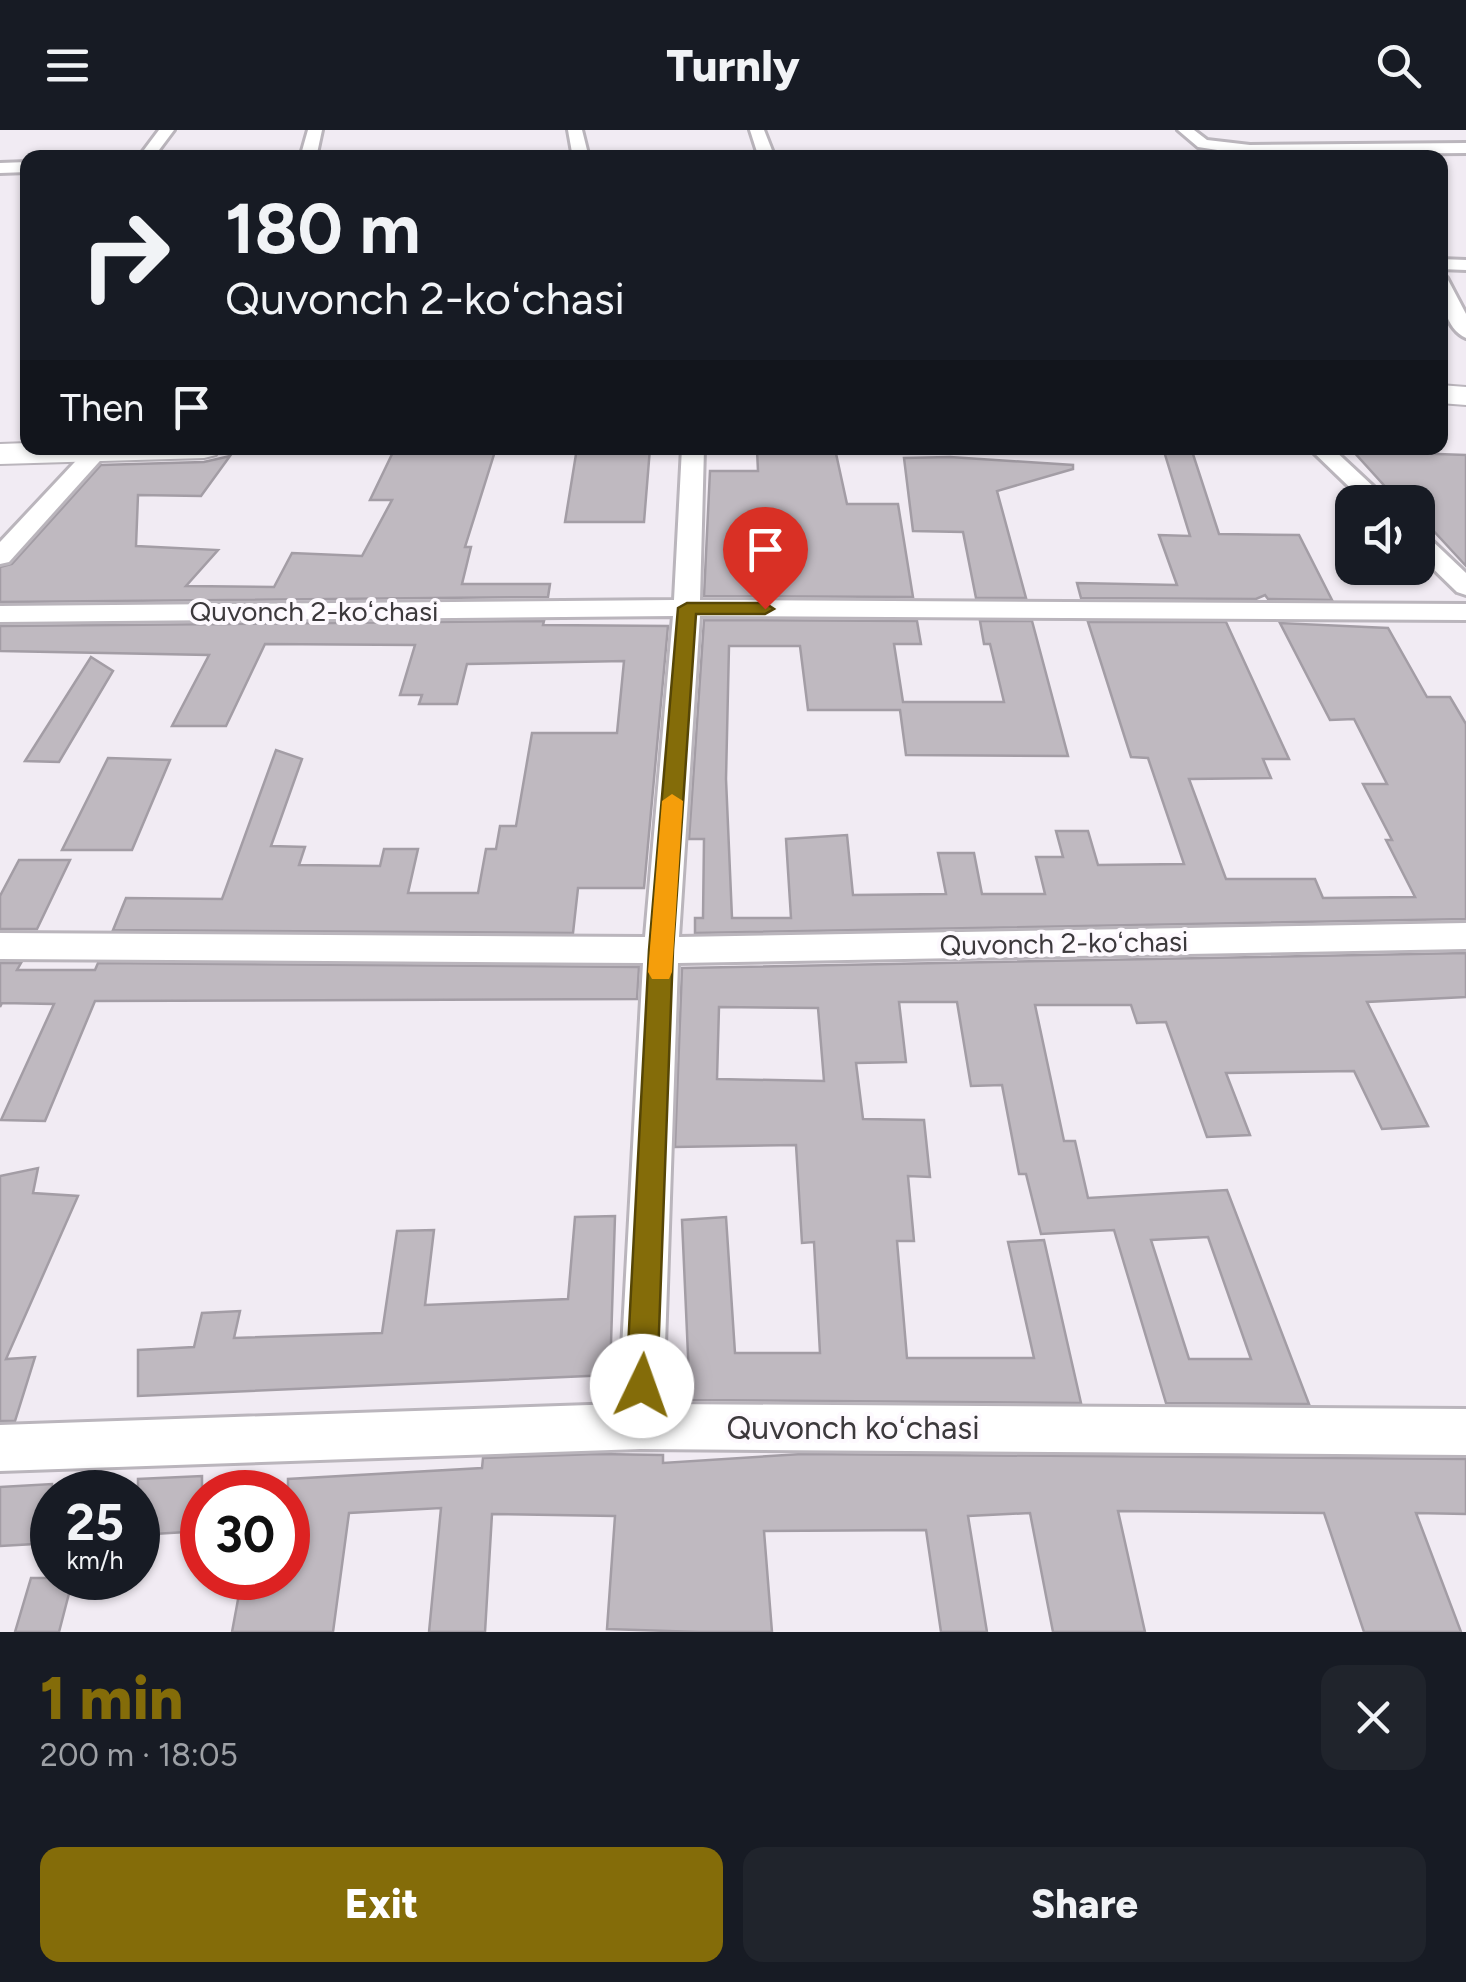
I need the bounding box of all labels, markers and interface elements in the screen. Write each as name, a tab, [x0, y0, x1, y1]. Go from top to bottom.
icon: menu	[40, 38, 95, 93]
text: Turnly	[666, 38, 800, 92]
icon: search	[1371, 38, 1426, 93]
text: 180 m	[225, 186, 420, 271]
icon: right	[60, 190, 190, 320]
text: Quvonch 2-koʻchasi	[225, 271, 625, 325]
icon: arrive	[164, 380, 219, 435]
text: Then	[60, 385, 144, 431]
map controls	[1335, 485, 1435, 585]
button: sound	[1335, 485, 1435, 585]
pin	[723, 507, 808, 610]
icon: arrive	[738, 522, 793, 577]
street label: Quvonch 2-koʻchasi	[190, 594, 438, 628]
street label: Quvonch 2-koʻchasi	[939, 924, 1189, 962]
position arrow	[590, 1334, 694, 1438]
street label: Quvonch koʻchasi	[726, 1409, 980, 1447]
speed limit sign: 30	[180, 1470, 310, 1600]
text: 25	[66, 1492, 124, 1553]
text: km/h	[66, 1545, 124, 1575]
text: 1 min	[40, 1662, 183, 1734]
button: close	[1321, 1665, 1426, 1770]
text: 200 m · 18:05	[40, 1736, 238, 1774]
button: Exit	[40, 1847, 723, 1962]
button: Share	[743, 1847, 1426, 1962]

